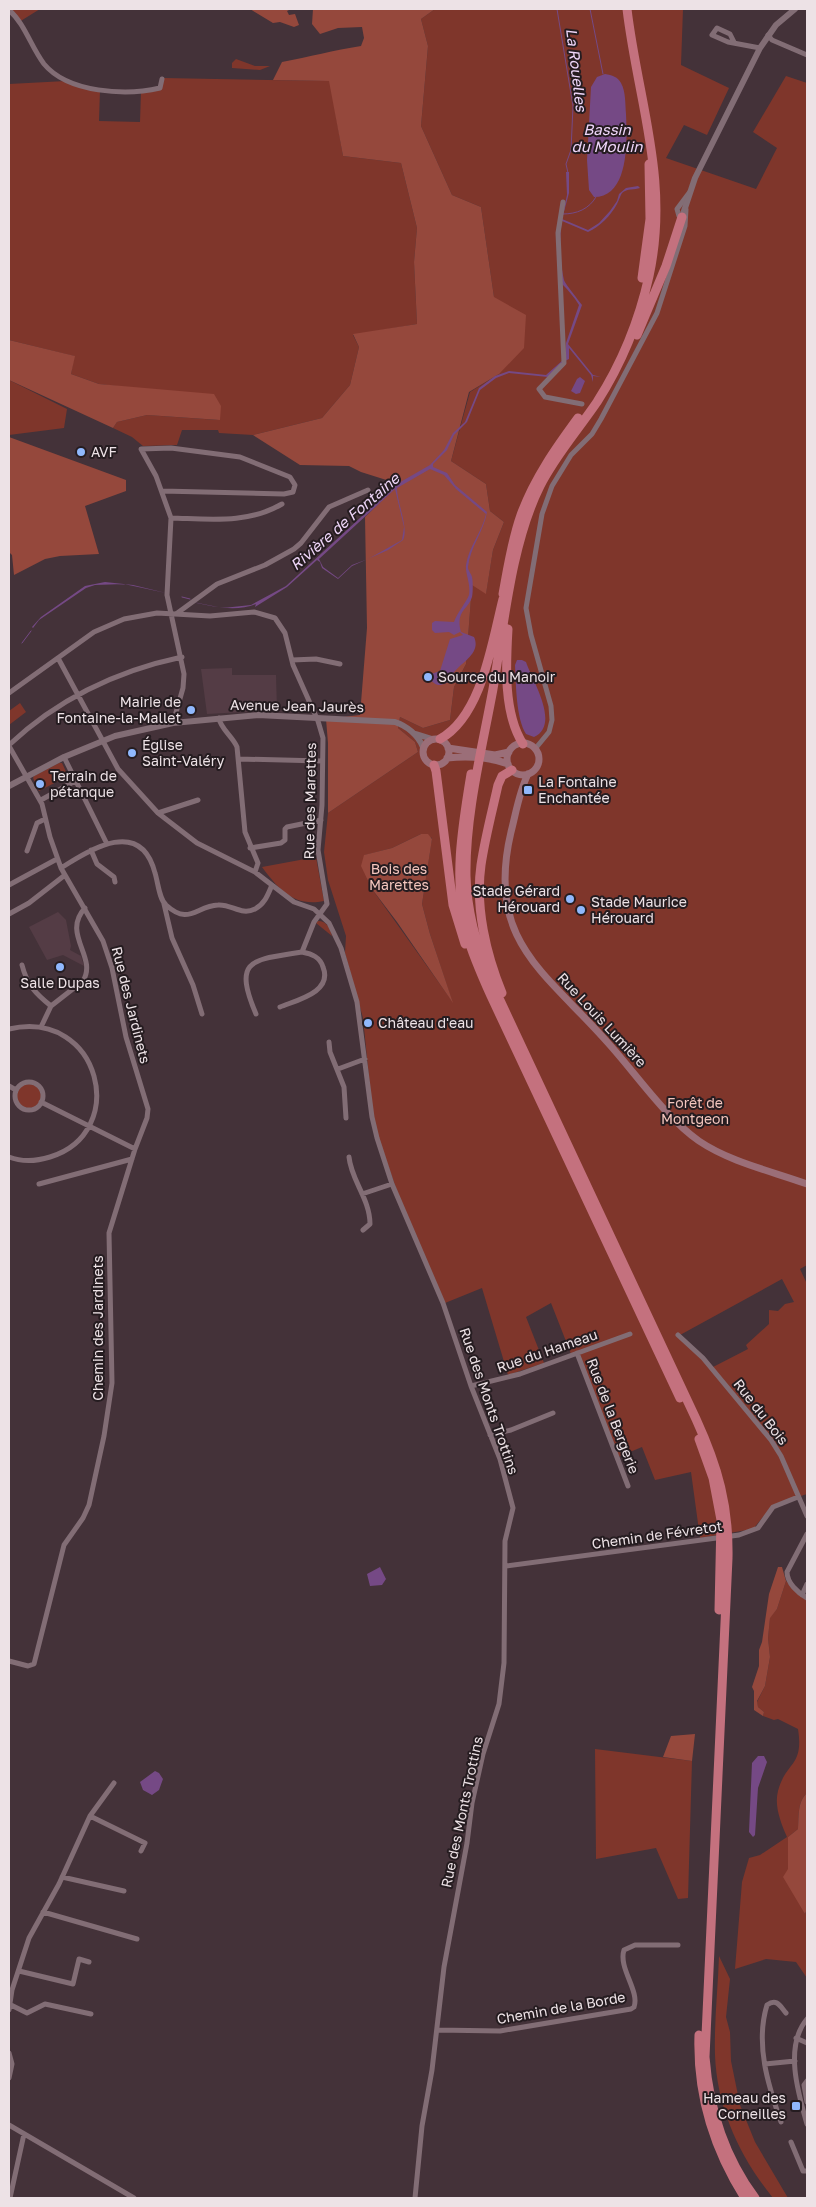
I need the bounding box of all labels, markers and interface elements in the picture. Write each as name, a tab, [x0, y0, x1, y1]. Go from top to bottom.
water label: La Rouelles	[563, 27, 591, 114]
water label: Bassin du Moulin	[571, 120, 643, 155]
place label: AVF	[91, 443, 117, 460]
marker: AVF	[75, 446, 87, 458]
water label: Rivière de Fontaine	[286, 468, 403, 573]
place label: Source du Manoir	[438, 668, 556, 685]
marker: Source du Manoir	[422, 671, 434, 683]
place label: Mairie de Fontaine-la-Mallet	[56, 693, 181, 726]
street label: Avenue Jean Jaurès	[230, 696, 364, 715]
marker: Mairie de Fontaine-la-Mallet	[185, 704, 197, 716]
place label: Église Saint-Valéry	[142, 736, 225, 769]
street label: Rue des Marettes	[300, 742, 319, 860]
marker: Église Saint-Valéry	[126, 747, 138, 759]
place label: Terrain de pétanque	[50, 767, 117, 800]
place label: La Fontaine Enchantée	[538, 773, 617, 806]
marker: Terrain de pétanque	[34, 778, 46, 790]
marker: La Fontaine Enchantée	[522, 784, 534, 796]
park label: Bois des Marettes	[369, 860, 429, 893]
place label: Stade Gérard Hérouard	[472, 882, 560, 915]
marker: Stade Gérard Hérouard	[564, 893, 576, 905]
place label: Stade Maurice Hérouard	[591, 893, 687, 926]
marker: Stade Maurice Hérouard	[575, 904, 587, 916]
street label: Rue des Jardinets	[109, 945, 154, 1065]
marker: Salle Dupas	[54, 961, 66, 973]
street label: Rue Louis Lumière	[554, 969, 650, 1070]
place label: Salle Dupas	[20, 974, 100, 991]
place label: Château d'eau	[378, 1014, 474, 1031]
marker: Château d'eau	[362, 1017, 374, 1029]
park label: Forêt de Montgeon	[661, 1094, 729, 1127]
street label: Chemin des Jardinets	[89, 1255, 106, 1401]
street label: Rue des Monts Trottins	[456, 1325, 523, 1477]
street label: Rue du Hameau	[494, 1325, 599, 1376]
street label: Rue de la Bergerie	[584, 1356, 643, 1476]
street label: Rue du Bois	[730, 1375, 792, 1448]
street label: Chemin de Févretot	[591, 1517, 723, 1552]
street label: Rue des Monts Trottins	[437, 1735, 486, 1889]
street label: Chemin de la Borde	[495, 1988, 627, 2027]
place label: Hameau des Corneilles	[703, 2089, 786, 2122]
marker: Hameau des Corneilles	[790, 2100, 802, 2112]

